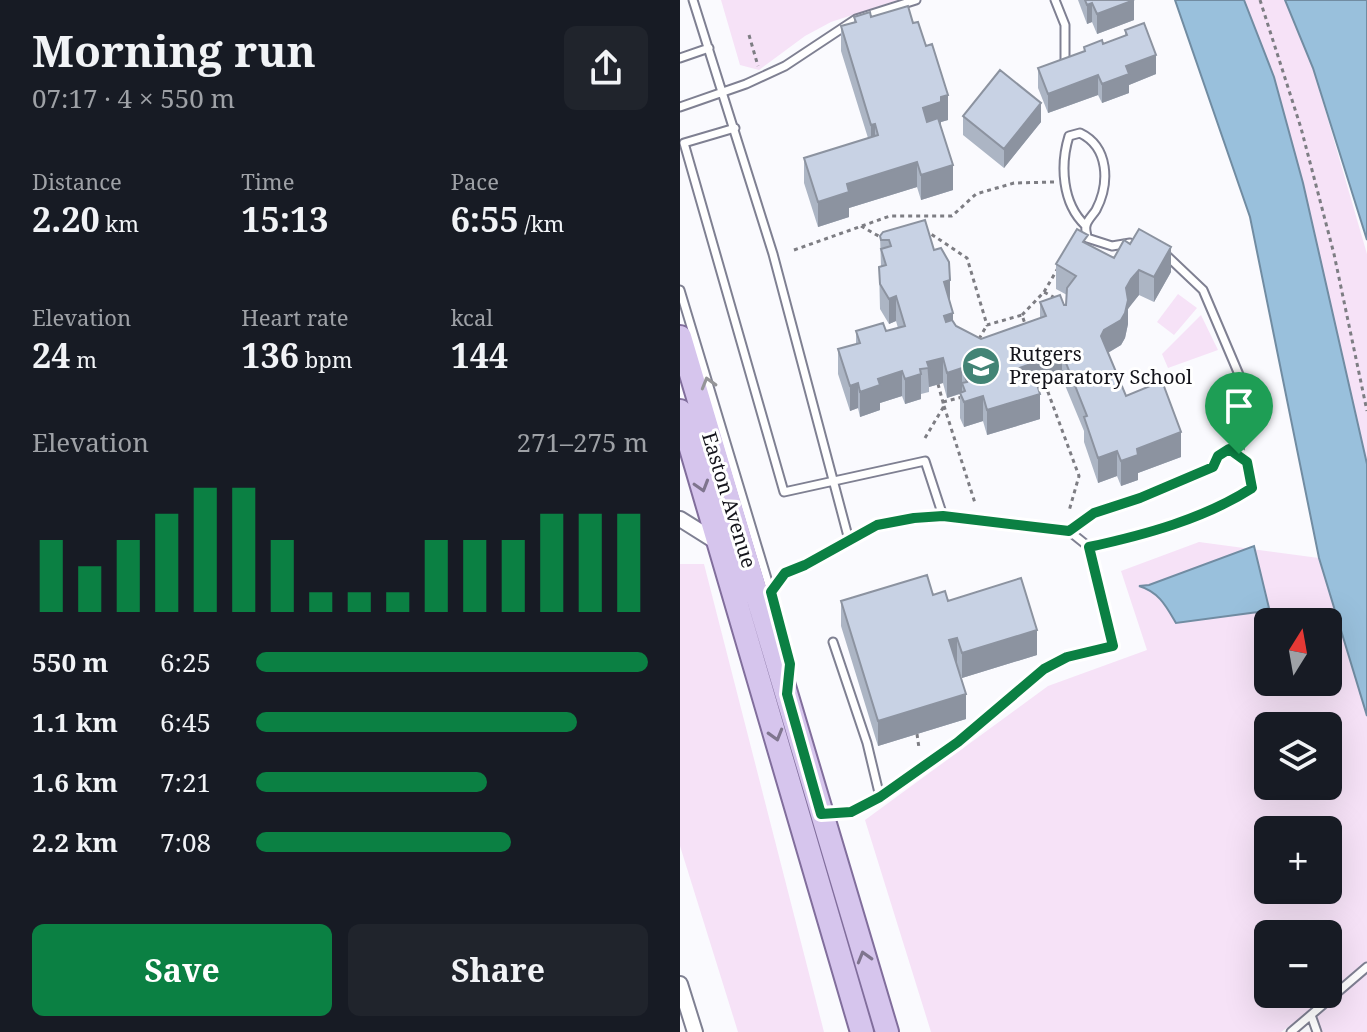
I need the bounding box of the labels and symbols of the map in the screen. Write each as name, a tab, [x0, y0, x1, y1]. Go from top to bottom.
place label: Rutgers Preparatory School	[1009, 340, 1192, 390]
school or university icon: Rutgers Preparatory School	[960, 345, 1002, 387]
pin	[1205, 372, 1273, 454]
one-way arrow	[701, 377, 717, 391]
street label: Easton Avenue	[696, 429, 763, 571]
one-way arrow	[693, 479, 709, 493]
north arrow	[1254, 608, 1342, 696]
one-way arrow	[767, 728, 784, 742]
one-way arrow	[857, 951, 873, 965]

